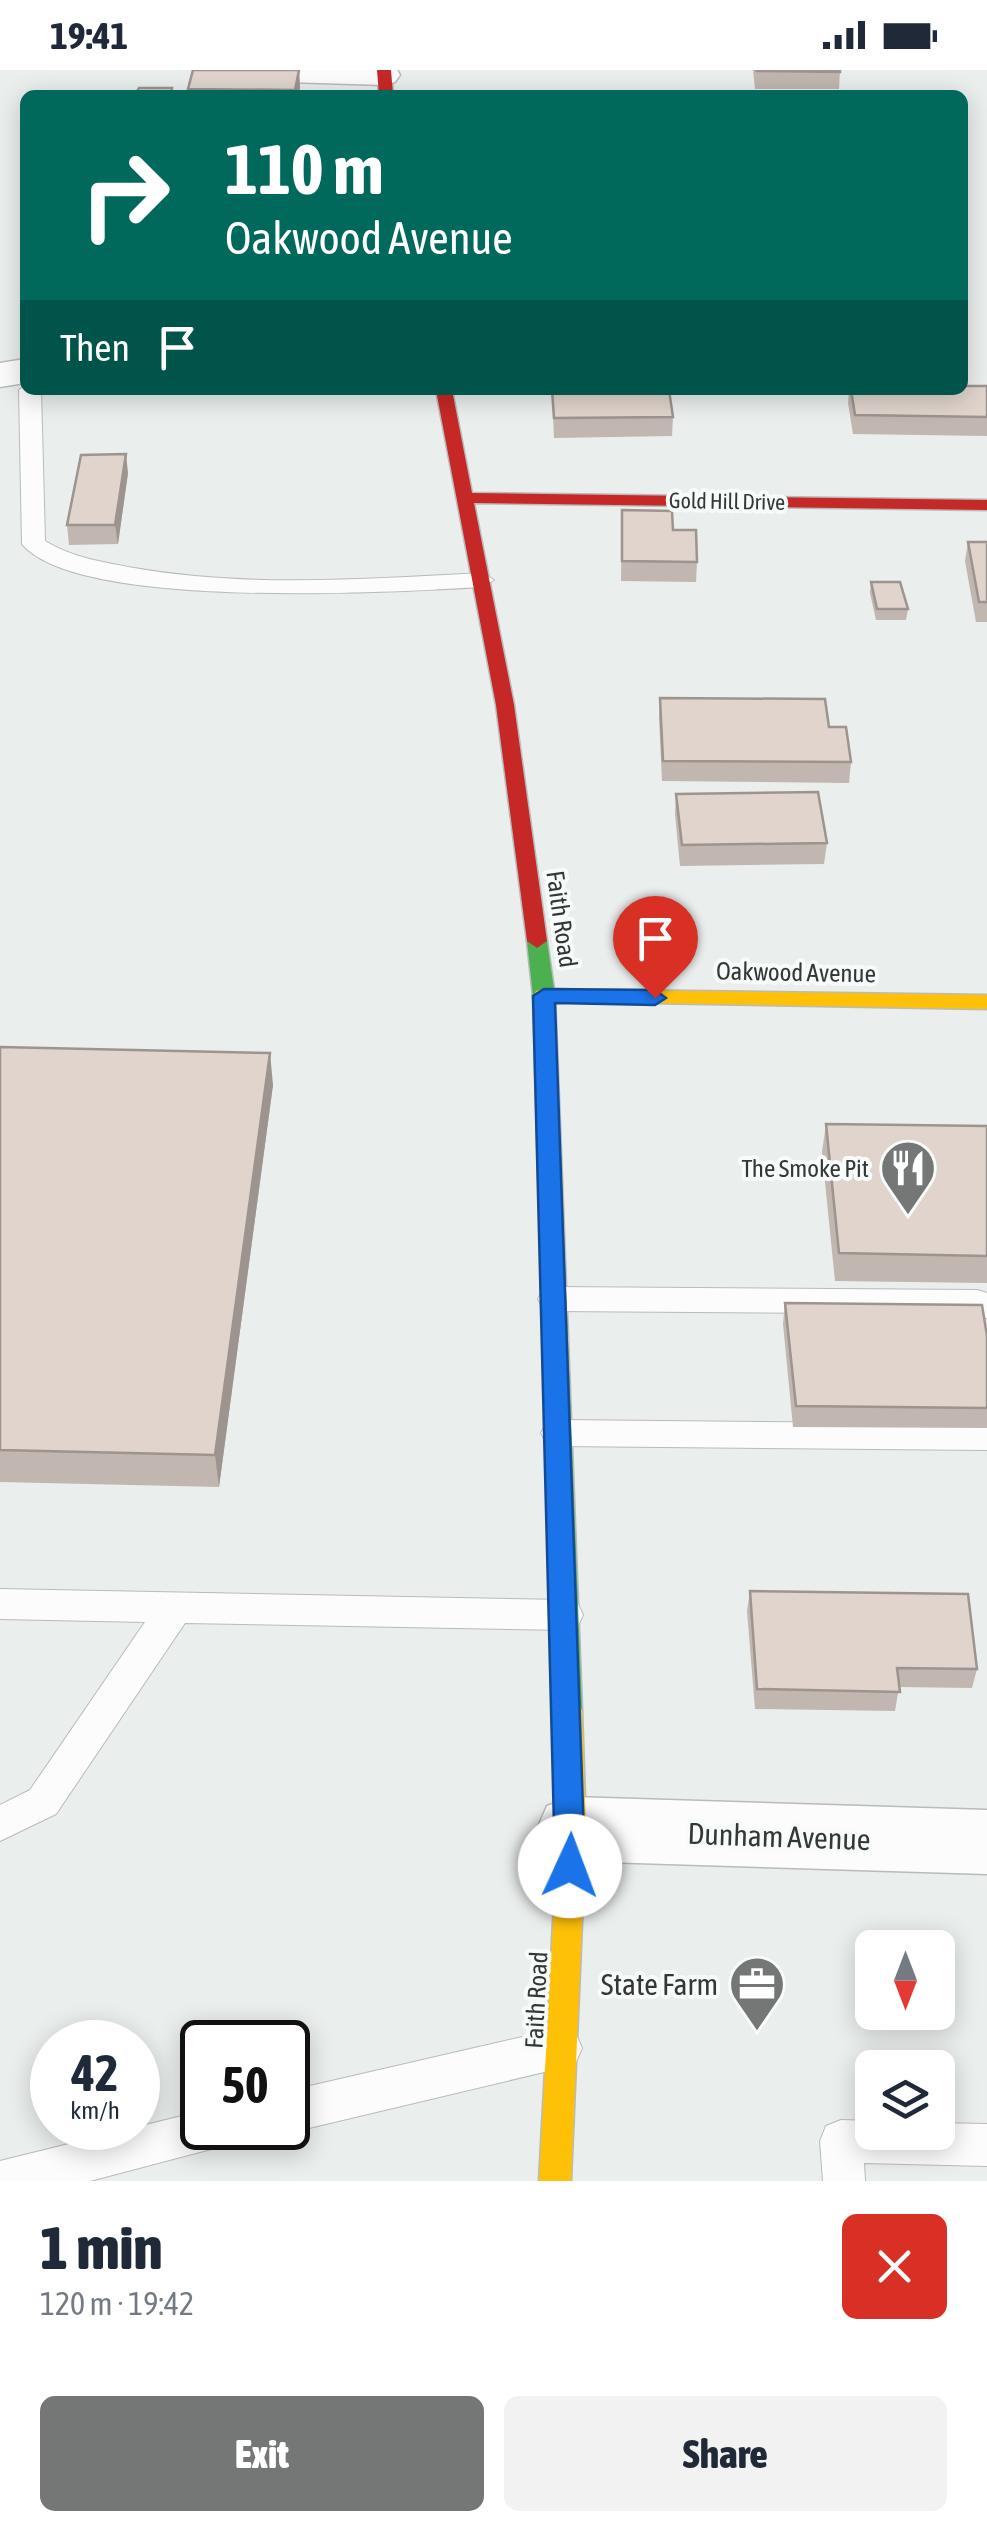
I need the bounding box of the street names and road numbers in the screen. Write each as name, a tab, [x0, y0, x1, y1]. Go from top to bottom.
street label: Gold Hill Drive	[669, 487, 785, 515]
street label: Faith Road	[541, 869, 583, 969]
street label: Oakwood Avenue	[716, 957, 876, 987]
street label: Dunham Avenue	[687, 1816, 871, 1856]
street label: Faith Road	[519, 1951, 553, 2049]

